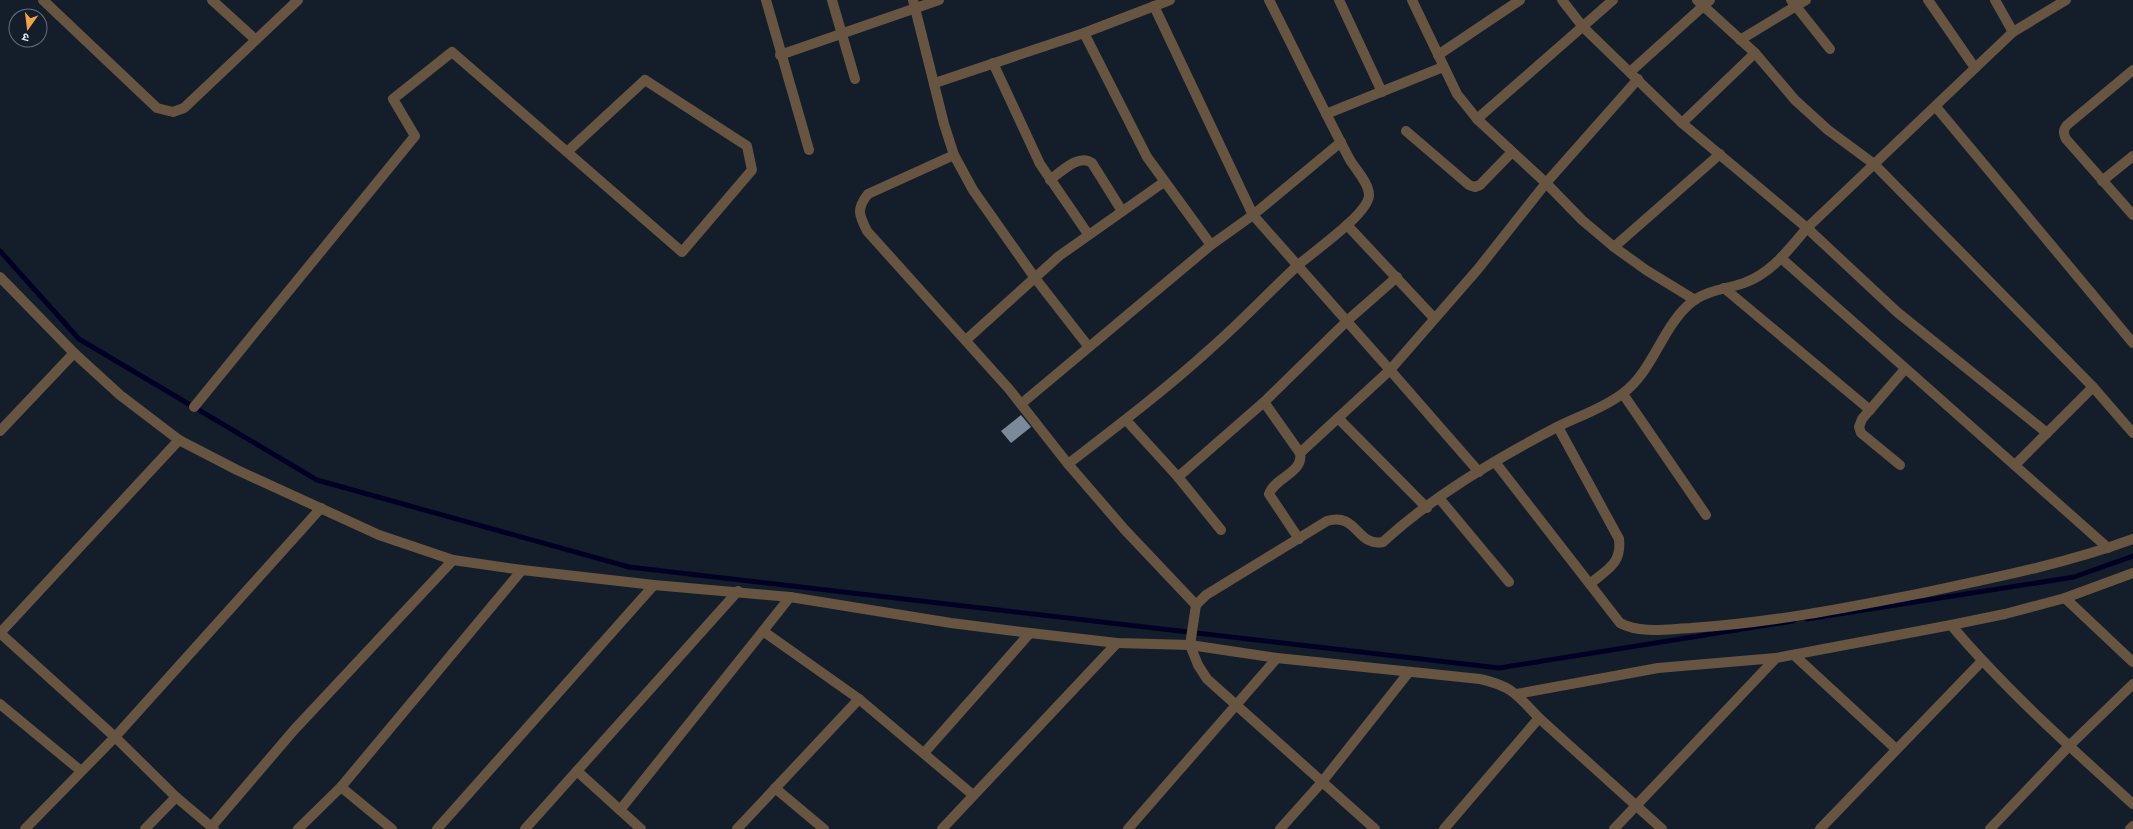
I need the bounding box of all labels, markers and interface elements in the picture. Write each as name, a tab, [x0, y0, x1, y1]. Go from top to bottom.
north arrow	[8, 8, 48, 48]
text: उ	[20, 30, 30, 44]

